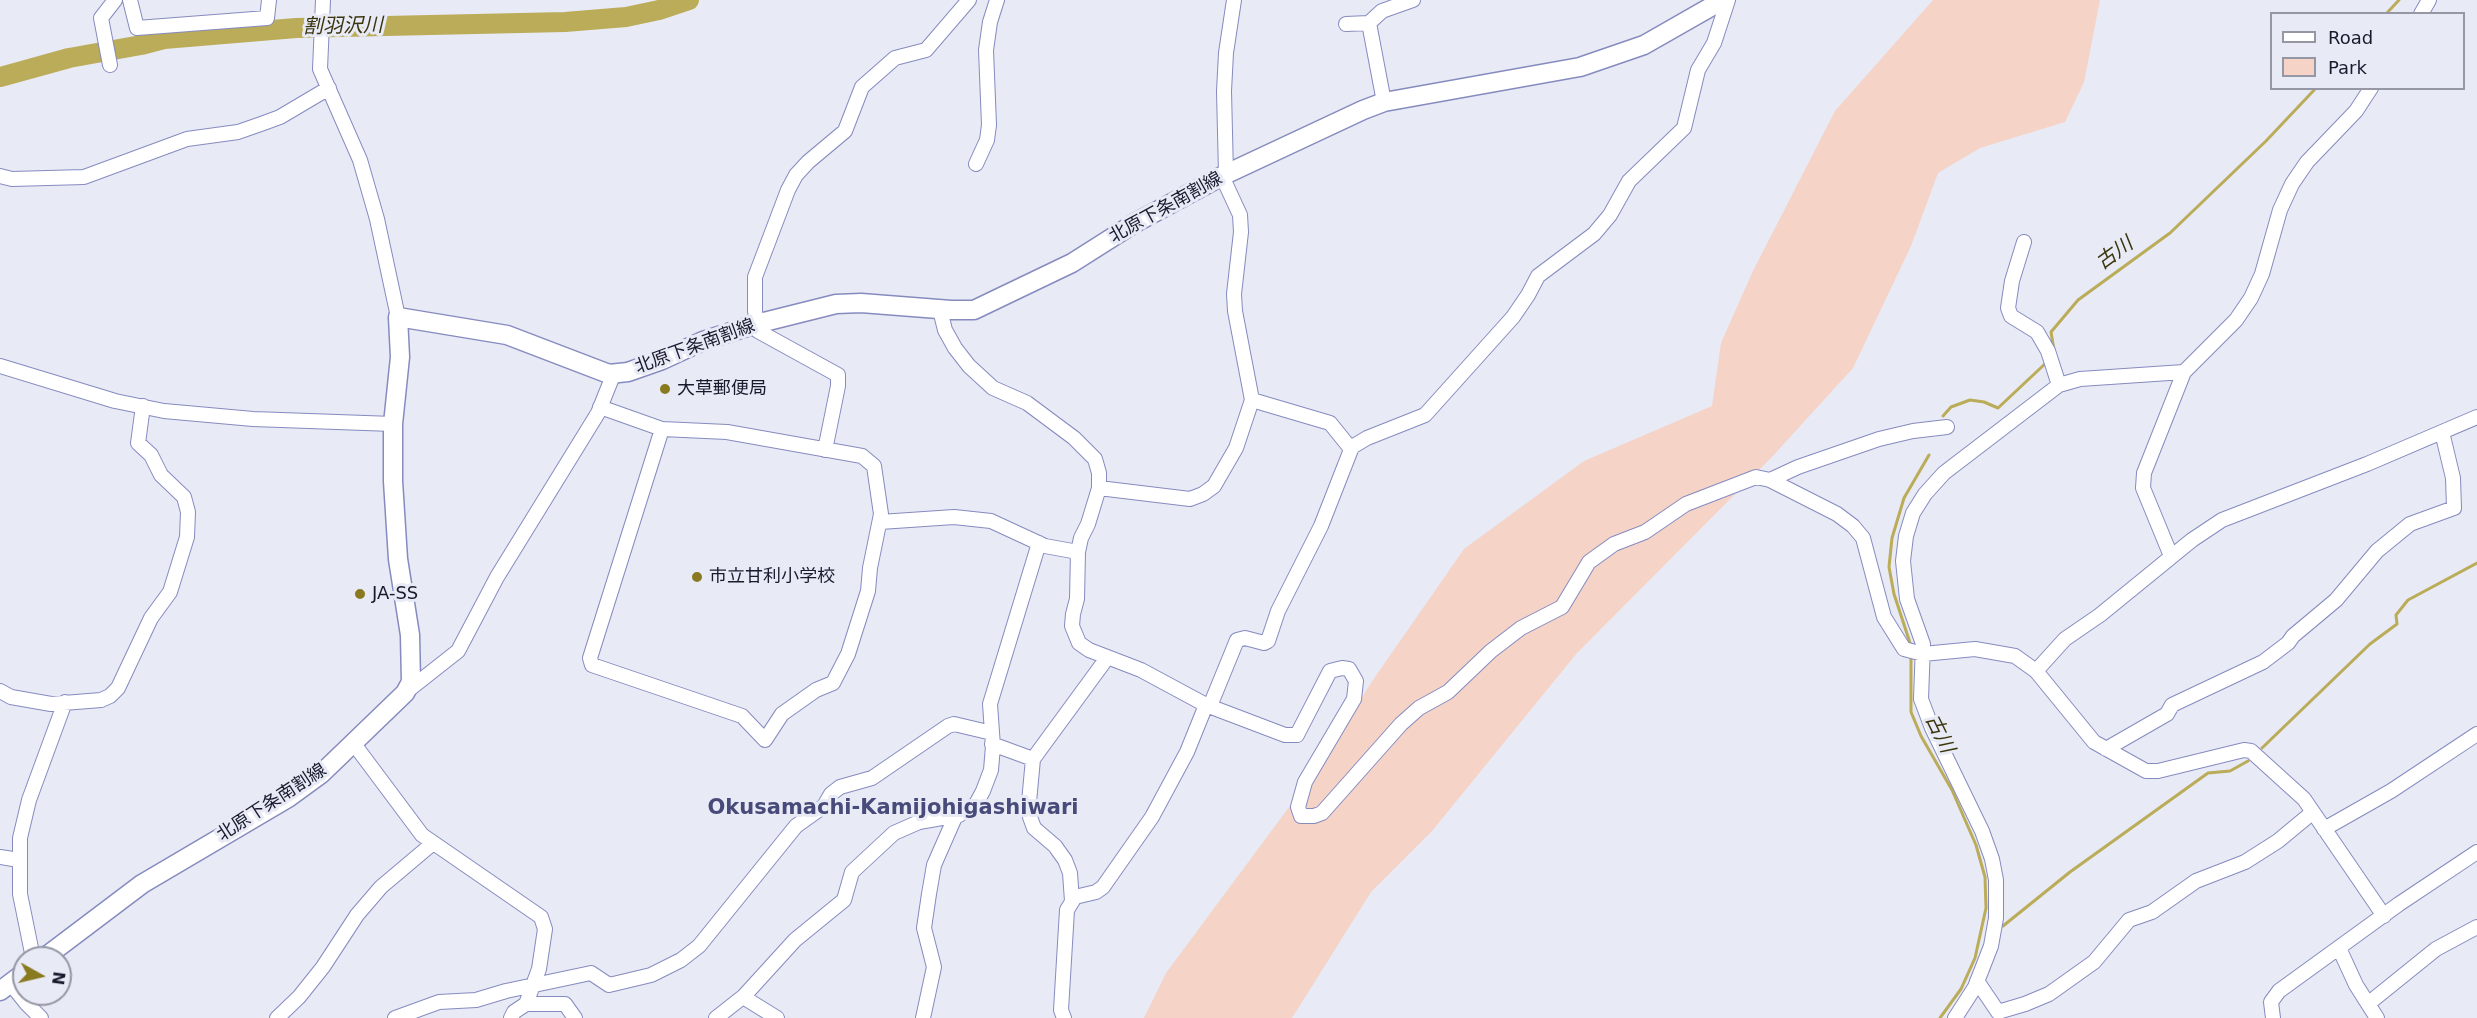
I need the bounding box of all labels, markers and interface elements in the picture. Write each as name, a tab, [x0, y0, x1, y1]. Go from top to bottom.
legend	[2270, 12, 2465, 90]
water label: 割羽沢川	[303, 14, 383, 40]
text: Road	[2328, 27, 2373, 48]
text: Park	[2328, 57, 2367, 78]
street label: 北原下条南割線	[1106, 168, 1226, 248]
water label: 古川	[2092, 233, 2138, 275]
street label: 北原下条南割線	[632, 315, 758, 379]
place label: 大草郵便局	[677, 378, 767, 400]
marker: 大草郵便局	[658, 382, 672, 396]
place label: 市立甘利小学校	[709, 566, 835, 588]
marker: 市立甘利小学校	[690, 570, 704, 584]
place label: JA-SS	[372, 583, 418, 605]
marker: JA-SS	[353, 587, 367, 601]
water label: 古川	[1919, 711, 1959, 757]
street label: 北原下条南割線	[213, 760, 331, 846]
district label: Okusamachi-Kamijohigashiwari	[707, 796, 1079, 822]
north arrow	[12, 946, 72, 1006]
text: N	[48, 970, 69, 986]

